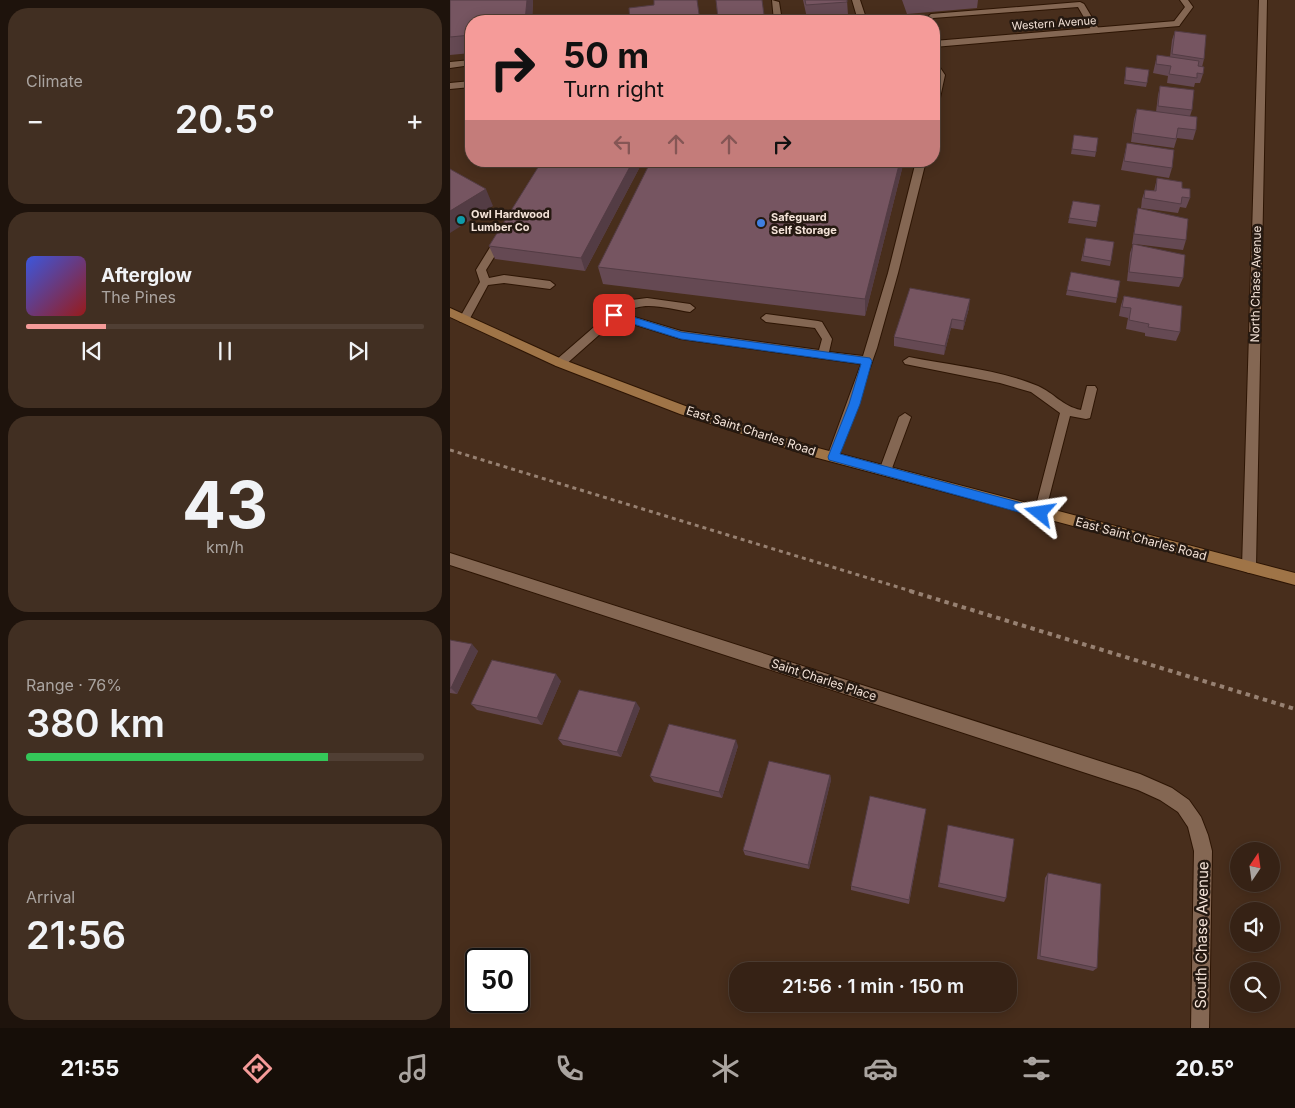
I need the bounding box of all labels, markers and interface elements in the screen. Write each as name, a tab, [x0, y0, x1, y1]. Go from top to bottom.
street label: Western Avenue	[1011, 13, 1097, 33]
text: 50 m	[563, 34, 649, 76]
icon: right	[480, 35, 545, 100]
text: Climate	[26, 71, 83, 91]
text: Turn right	[563, 76, 664, 102]
text: 20.5°	[175, 96, 275, 142]
text: −	[26, 103, 45, 137]
text: +	[405, 103, 424, 137]
icon: left	[609, 130, 637, 158]
icon: ahead	[662, 130, 690, 158]
icon: ahead	[715, 130, 743, 158]
icon: right	[768, 130, 796, 158]
place label: Owl Hardwood Lumber Co	[471, 207, 550, 234]
place label: Safeguard Self Storage	[771, 210, 837, 237]
marker: Owl Hardwood Lumber Co	[455, 214, 467, 226]
marker: Safeguard Self Storage	[755, 217, 767, 229]
street label: North Chase Avenue	[1247, 225, 1264, 343]
text: Afterglow	[101, 264, 192, 287]
text: The Pines	[101, 287, 176, 307]
pin	[593, 294, 635, 336]
icon: arrive	[600, 301, 628, 329]
icon: previous	[78, 337, 106, 365]
icon: pause	[211, 337, 239, 365]
icon: next	[344, 337, 372, 365]
street label: East Saint Charles Road	[685, 403, 818, 459]
text: 43	[182, 465, 268, 544]
position arrow	[1013, 486, 1065, 538]
street label: East Saint Charles Road	[1074, 514, 1208, 563]
text: km/h	[206, 537, 244, 557]
street label: Saint Charles Place	[770, 655, 879, 704]
text: Range · 76%	[26, 675, 122, 695]
text: 380 km	[26, 700, 165, 746]
north arrow	[1230, 842, 1280, 892]
map controls	[1230, 842, 1280, 1012]
street label: South Chase Avenue	[1191, 861, 1212, 1009]
text: Arrival	[26, 887, 75, 907]
button: sound	[1230, 902, 1280, 952]
text: 21:56	[26, 912, 126, 958]
speed limit sign: 50	[465, 948, 530, 1013]
button: search	[1230, 962, 1280, 1012]
text: 21:56 · 1 min · 150 m	[782, 975, 964, 998]
icon: directions	[240, 1051, 275, 1086]
icon: music	[396, 1051, 431, 1086]
icon: phone	[552, 1051, 587, 1086]
icon: climate	[708, 1051, 743, 1086]
icon: car	[863, 1051, 898, 1086]
icon: filters	[1019, 1051, 1054, 1086]
text: 21:55	[60, 1055, 119, 1081]
text: 20.5°	[1175, 1055, 1234, 1081]

